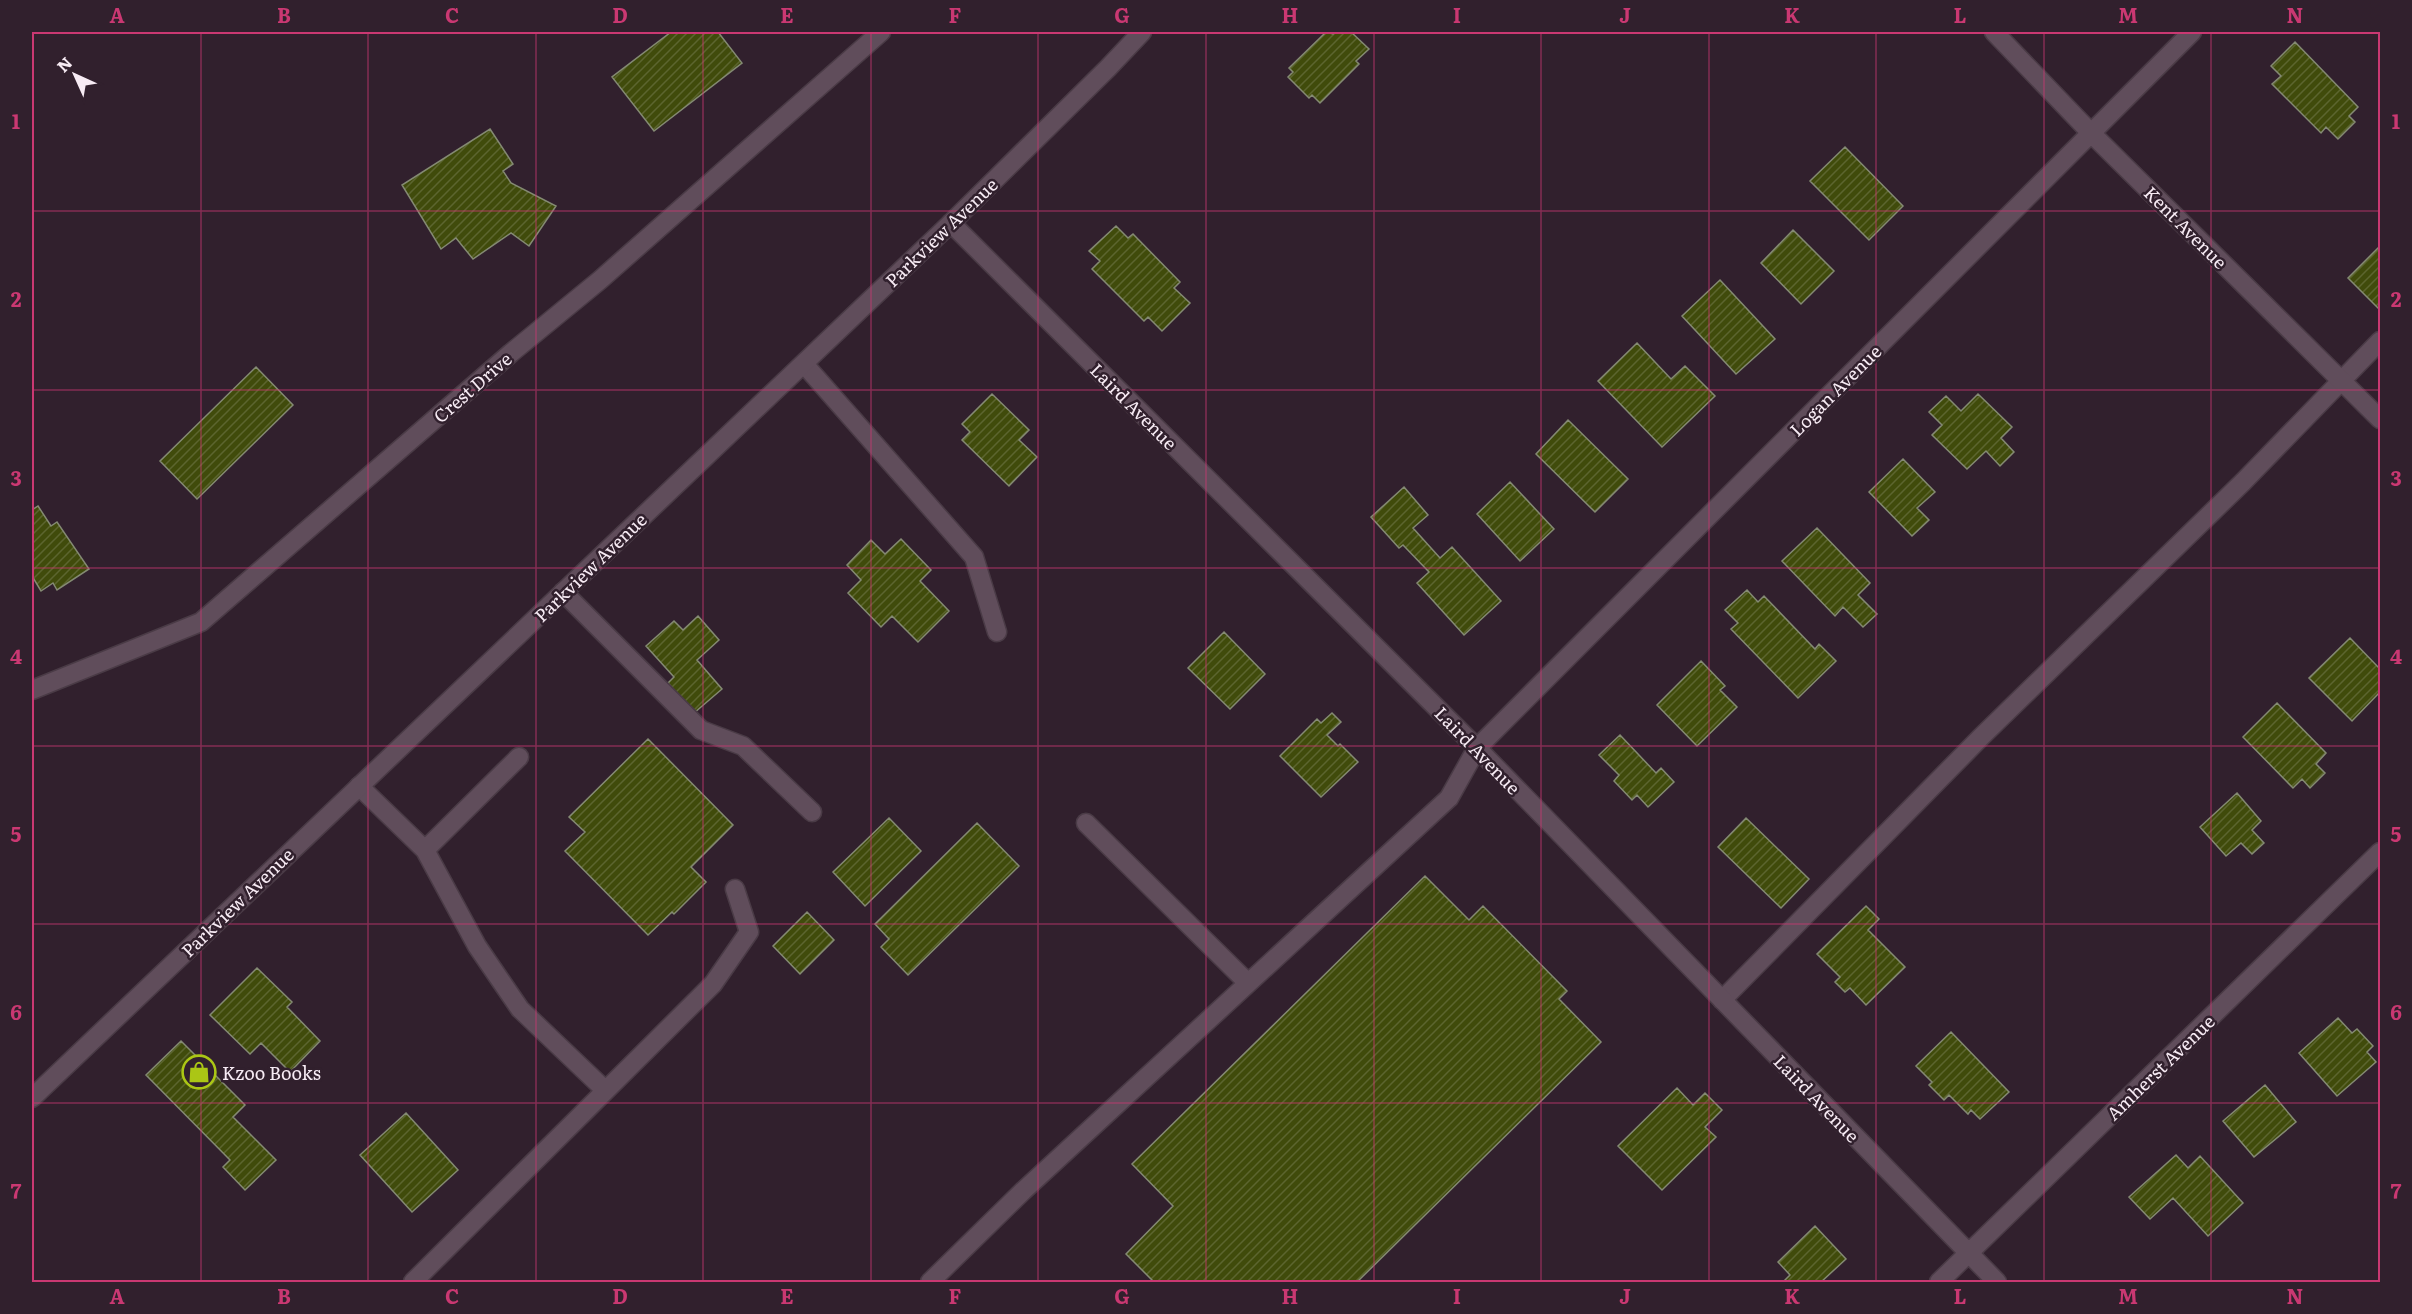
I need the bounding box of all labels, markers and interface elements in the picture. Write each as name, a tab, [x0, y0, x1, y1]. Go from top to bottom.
text: A	[109, 0, 125, 29]
text: B	[277, 0, 291, 29]
text: C	[445, 0, 459, 29]
text: D	[612, 0, 628, 29]
text: E	[780, 0, 794, 29]
text: F	[949, 0, 962, 29]
text: G	[1114, 0, 1130, 29]
text: H	[1282, 0, 1298, 29]
text: I	[1453, 0, 1461, 29]
text: J	[1619, 0, 1631, 29]
text: K	[1784, 0, 1800, 29]
text: L	[1954, 0, 1967, 29]
text: M	[2118, 0, 2138, 29]
text: N	[2287, 0, 2303, 29]
north arrow	[45, 45, 105, 105]
text: N	[50, 50, 77, 77]
text: 1	[12, 105, 20, 135]
text: 1	[2392, 105, 2400, 135]
street label: Parkview Avenue	[879, 171, 1003, 293]
street label: Kent Avenue	[2138, 179, 2234, 275]
text: 2	[11, 283, 22, 313]
text: 2	[2391, 283, 2402, 313]
street label: Logan Avenue	[1783, 338, 1887, 442]
street label: Crest Drive	[427, 345, 517, 429]
street label: Laird Avenue	[1084, 356, 1184, 456]
text: 3	[10, 462, 22, 492]
text: 3	[2390, 462, 2402, 492]
street label: Parkview Avenue	[528, 506, 652, 628]
text: 4	[10, 640, 22, 670]
text: 4	[2390, 640, 2402, 670]
street label: Laird Avenue	[1429, 700, 1527, 800]
text: 5	[11, 818, 22, 848]
text: 5	[2391, 818, 2402, 848]
street label: Parkview Avenue	[175, 841, 299, 963]
text: 6	[10, 996, 22, 1026]
text: 6	[2390, 996, 2402, 1026]
street label: Amherst Avenue	[2100, 1008, 2220, 1126]
street label: Laird Avenue	[1768, 1048, 1866, 1148]
shop icon: Kzoo Books	[181, 1054, 217, 1090]
place label: Kzoo Books	[222, 1059, 321, 1086]
text: 7	[11, 1175, 22, 1205]
text: 7	[2391, 1175, 2402, 1205]
text: A	[109, 1280, 125, 1310]
text: B	[277, 1280, 291, 1310]
text: C	[445, 1280, 459, 1310]
text: D	[612, 1280, 628, 1310]
text: E	[780, 1280, 794, 1310]
text: F	[949, 1280, 962, 1310]
text: G	[1114, 1280, 1130, 1310]
text: H	[1282, 1280, 1298, 1310]
text: I	[1453, 1280, 1461, 1310]
text: J	[1619, 1280, 1631, 1310]
text: K	[1784, 1280, 1800, 1310]
text: L	[1954, 1280, 1967, 1310]
text: M	[2118, 1280, 2138, 1310]
text: N	[2287, 1280, 2303, 1310]

